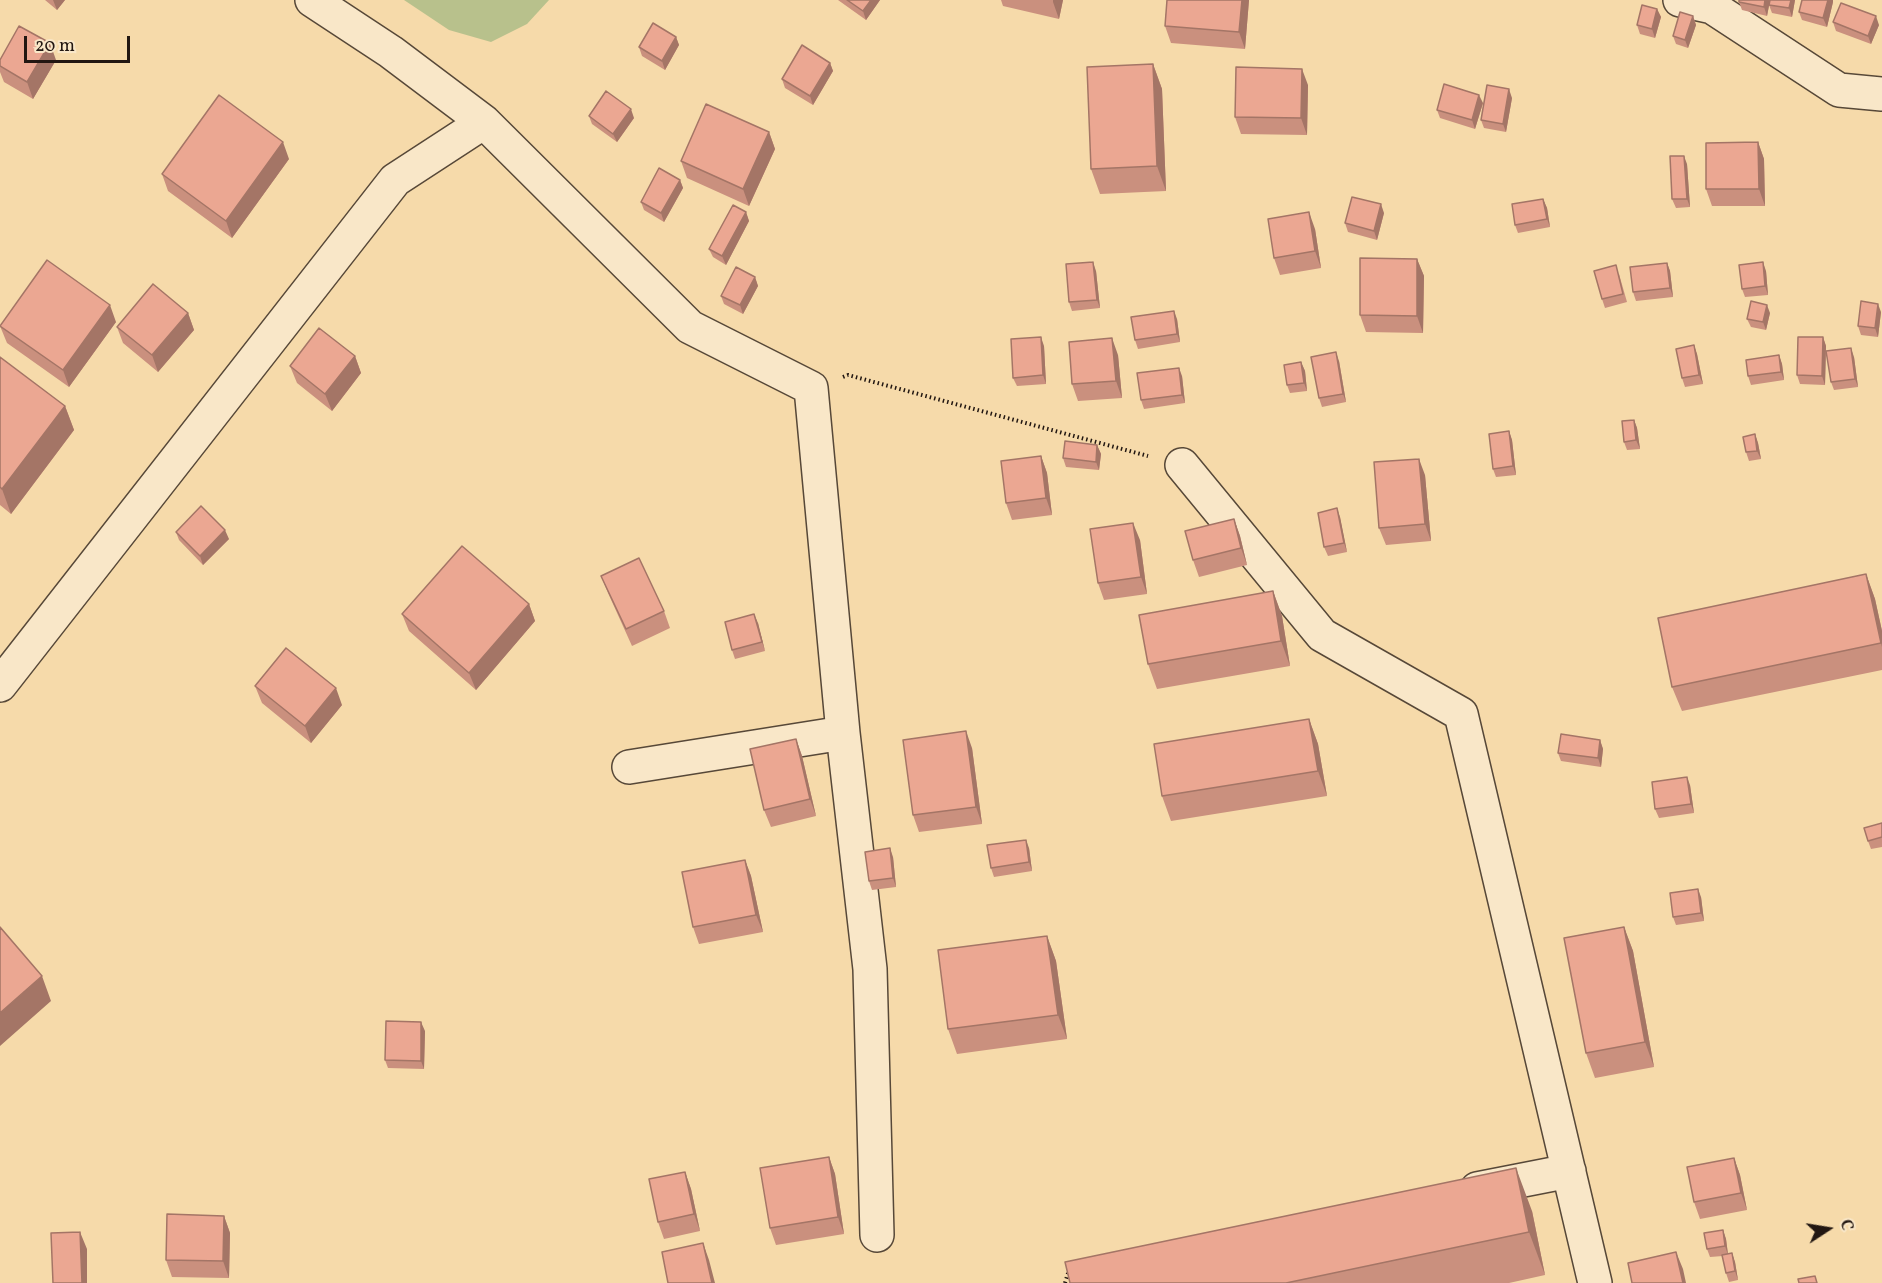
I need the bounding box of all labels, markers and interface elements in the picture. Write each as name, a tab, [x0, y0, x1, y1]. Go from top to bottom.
scale bar	[27, 24, 134, 62]
text: 20 m	[35, 34, 75, 59]
north arrow	[1798, 1199, 1858, 1259]
text: С	[1834, 1218, 1857, 1233]

